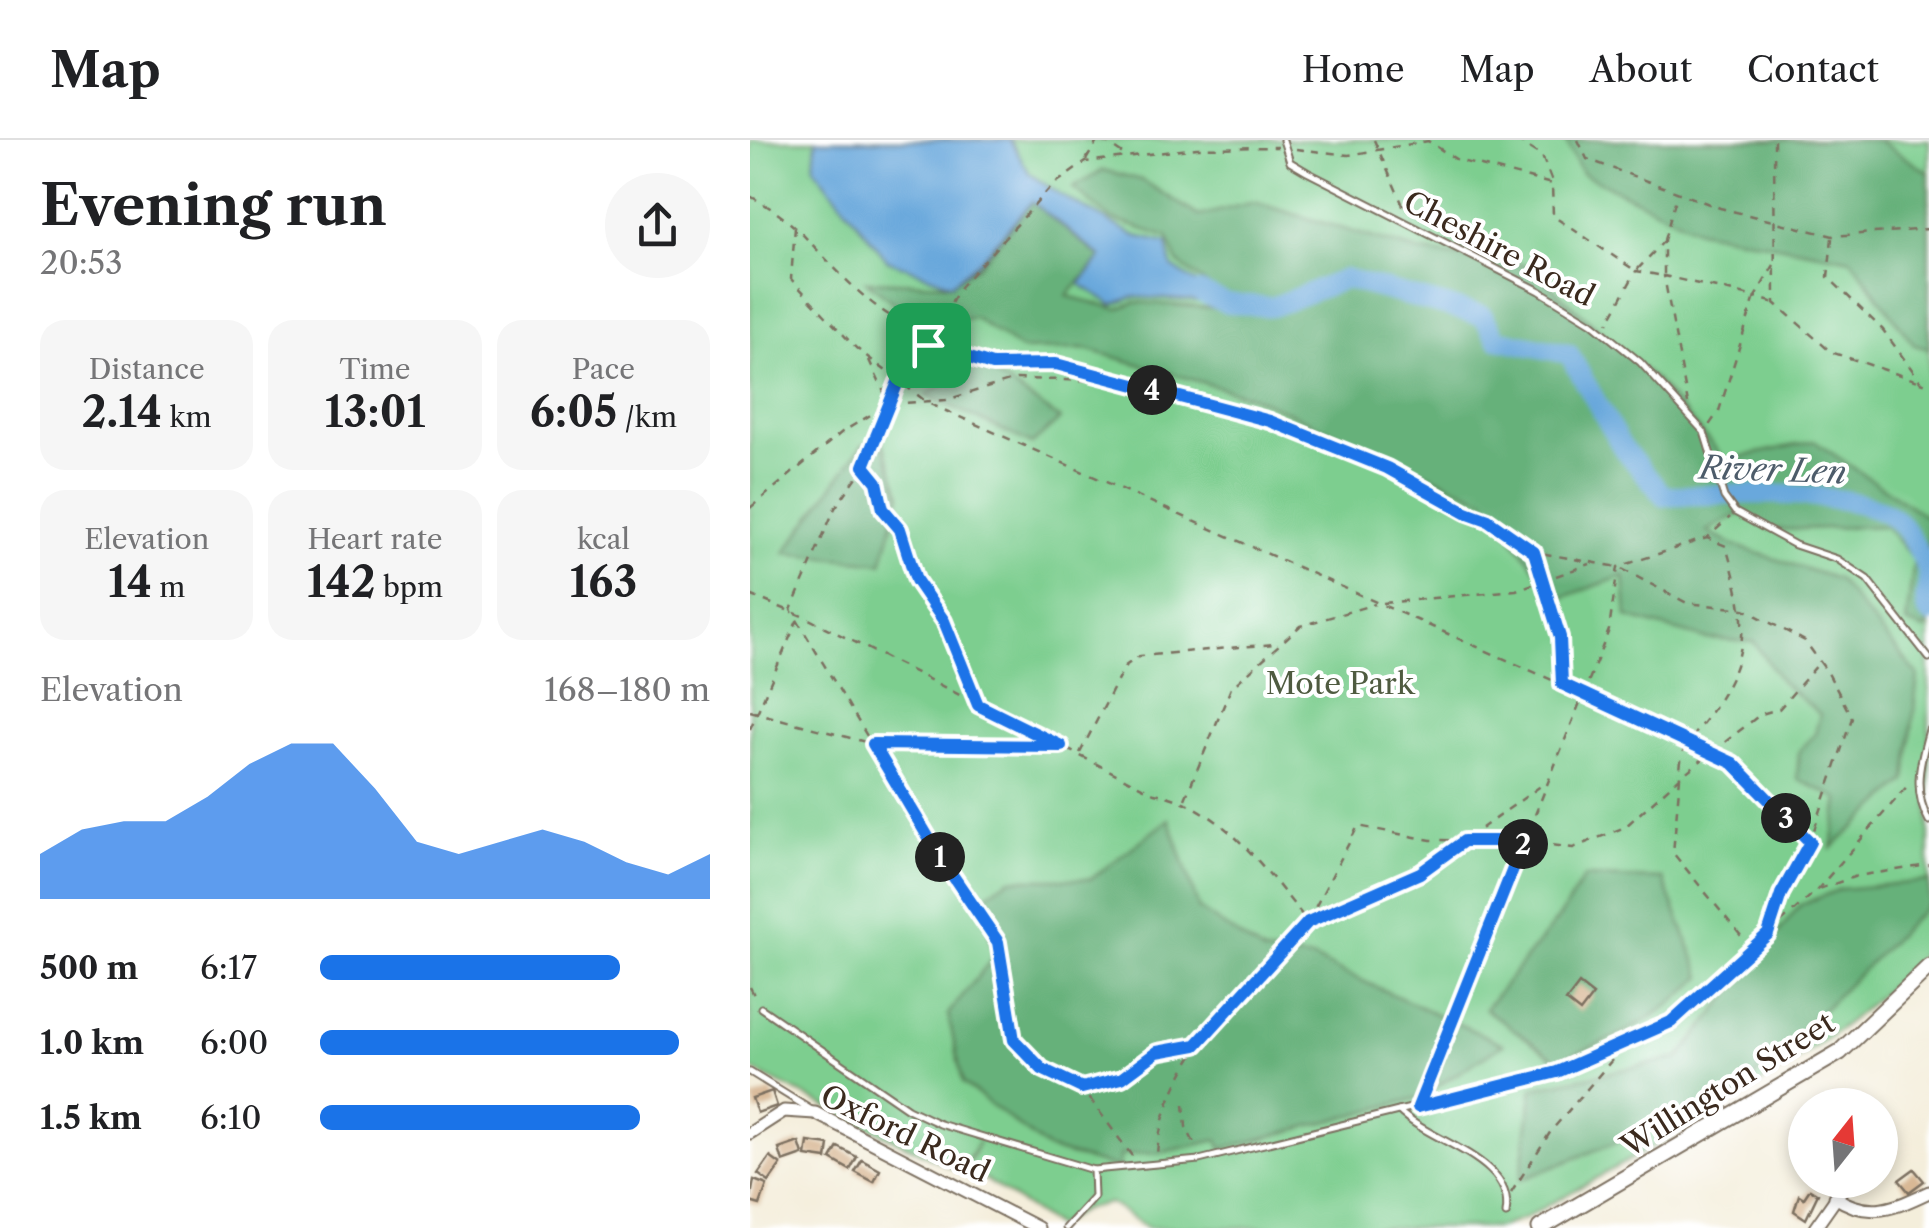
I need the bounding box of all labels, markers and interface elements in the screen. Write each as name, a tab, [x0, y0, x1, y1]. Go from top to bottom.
text: Map	[50, 40, 161, 99]
text: Home	[1302, 48, 1404, 91]
text: Map	[1459, 48, 1535, 91]
text: About	[1590, 48, 1692, 91]
text: Contact	[1747, 48, 1879, 91]
text: Evening run	[40, 172, 387, 239]
button: share	[605, 173, 710, 278]
street label: Cheshire Road	[1397, 183, 1601, 314]
text: 20:53	[40, 243, 123, 282]
pin	[886, 303, 971, 388]
icon: arrive	[901, 318, 956, 373]
text: Distance	[89, 352, 205, 386]
text: Time	[340, 352, 410, 386]
text: Pace	[572, 352, 635, 386]
pin: 4	[1127, 365, 1177, 415]
text: 4	[1144, 373, 1160, 407]
text: 2.14	[82, 386, 162, 438]
text: 13:01	[325, 386, 425, 438]
text: 6:05	[530, 386, 617, 438]
text: km	[162, 400, 212, 434]
text: /km	[617, 400, 677, 434]
water label: River Len	[1696, 447, 1847, 492]
text: Elevation	[84, 522, 209, 556]
text: Heart rate	[308, 522, 442, 556]
text: kcal	[577, 522, 630, 556]
text: 14	[108, 556, 152, 608]
text: 142	[307, 556, 375, 608]
text: 163	[569, 556, 637, 608]
text: m	[152, 570, 185, 604]
text: bpm	[375, 570, 443, 604]
park label: Mote Park	[1266, 665, 1416, 702]
text: Elevation	[40, 670, 183, 709]
text: 168–180 m	[544, 670, 710, 709]
pin: 3	[1761, 793, 1811, 843]
text: 3	[1778, 801, 1794, 835]
pin: 2	[1498, 819, 1548, 869]
text: 2	[1515, 827, 1531, 861]
pin: 1	[915, 832, 965, 882]
text: 1	[934, 840, 946, 874]
text: 500 m	[40, 948, 138, 987]
text: 6:17	[200, 948, 257, 987]
street label: Willington Street	[1613, 1004, 1841, 1166]
text: 1.0 km	[40, 1023, 144, 1062]
text: 6:00	[200, 1023, 268, 1062]
street label: Oxford Road	[815, 1077, 996, 1190]
north arrow	[1788, 1088, 1898, 1198]
map controls	[1788, 1088, 1898, 1198]
text: 1.5 km	[40, 1098, 142, 1137]
text: 6:10	[200, 1098, 261, 1137]

